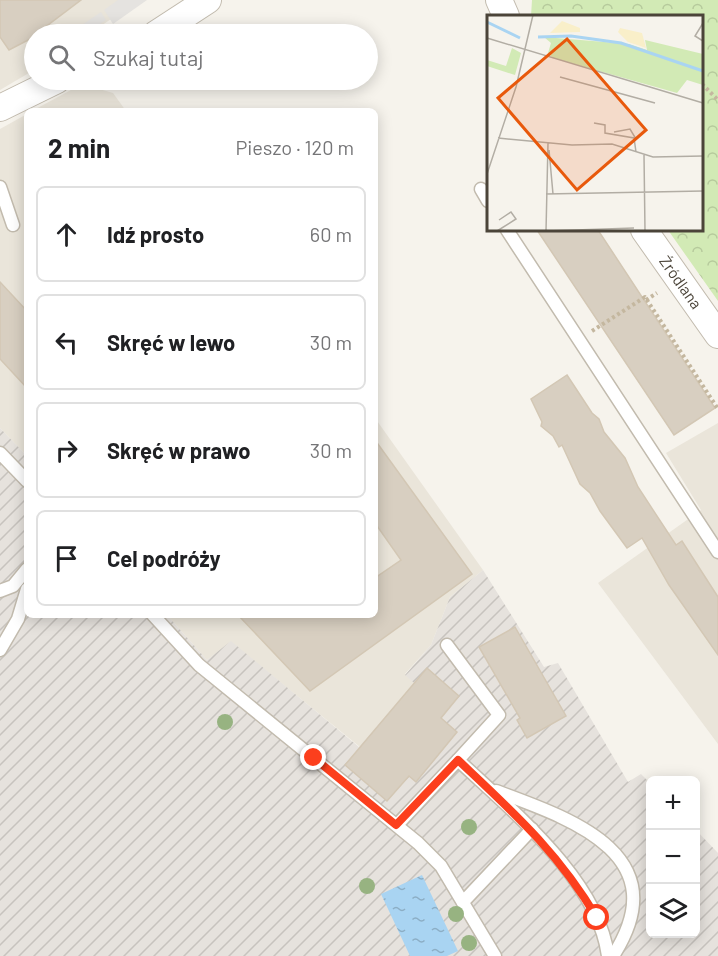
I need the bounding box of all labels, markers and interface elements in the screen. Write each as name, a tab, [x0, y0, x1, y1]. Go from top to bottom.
inset map	[487, 15, 703, 231]
search box	[24, 24, 378, 90]
icon: search	[45, 41, 78, 74]
text: Szukaj tutaj	[93, 44, 204, 70]
text: 2 min	[48, 132, 110, 163]
text: Pieszo · 120 m	[235, 135, 354, 159]
icon: ahead	[50, 218, 83, 251]
text: Idź prosto	[107, 221, 204, 247]
text: 60 m	[310, 222, 352, 246]
street label: Źródlana	[656, 252, 706, 312]
icon: left	[50, 326, 83, 359]
text: Skręć w lewo	[107, 329, 235, 355]
text: 30 m	[310, 330, 352, 354]
icon: right	[50, 434, 83, 467]
text: Skręć w prawo	[107, 437, 251, 463]
text: 30 m	[310, 438, 352, 462]
icon: arrive	[50, 542, 83, 575]
text: Cel podróży	[107, 545, 221, 571]
route end	[300, 744, 326, 770]
map controls	[646, 776, 700, 938]
button: +	[646, 776, 700, 830]
button: −	[646, 830, 700, 884]
button: layers	[646, 884, 700, 938]
route start	[583, 904, 609, 930]

